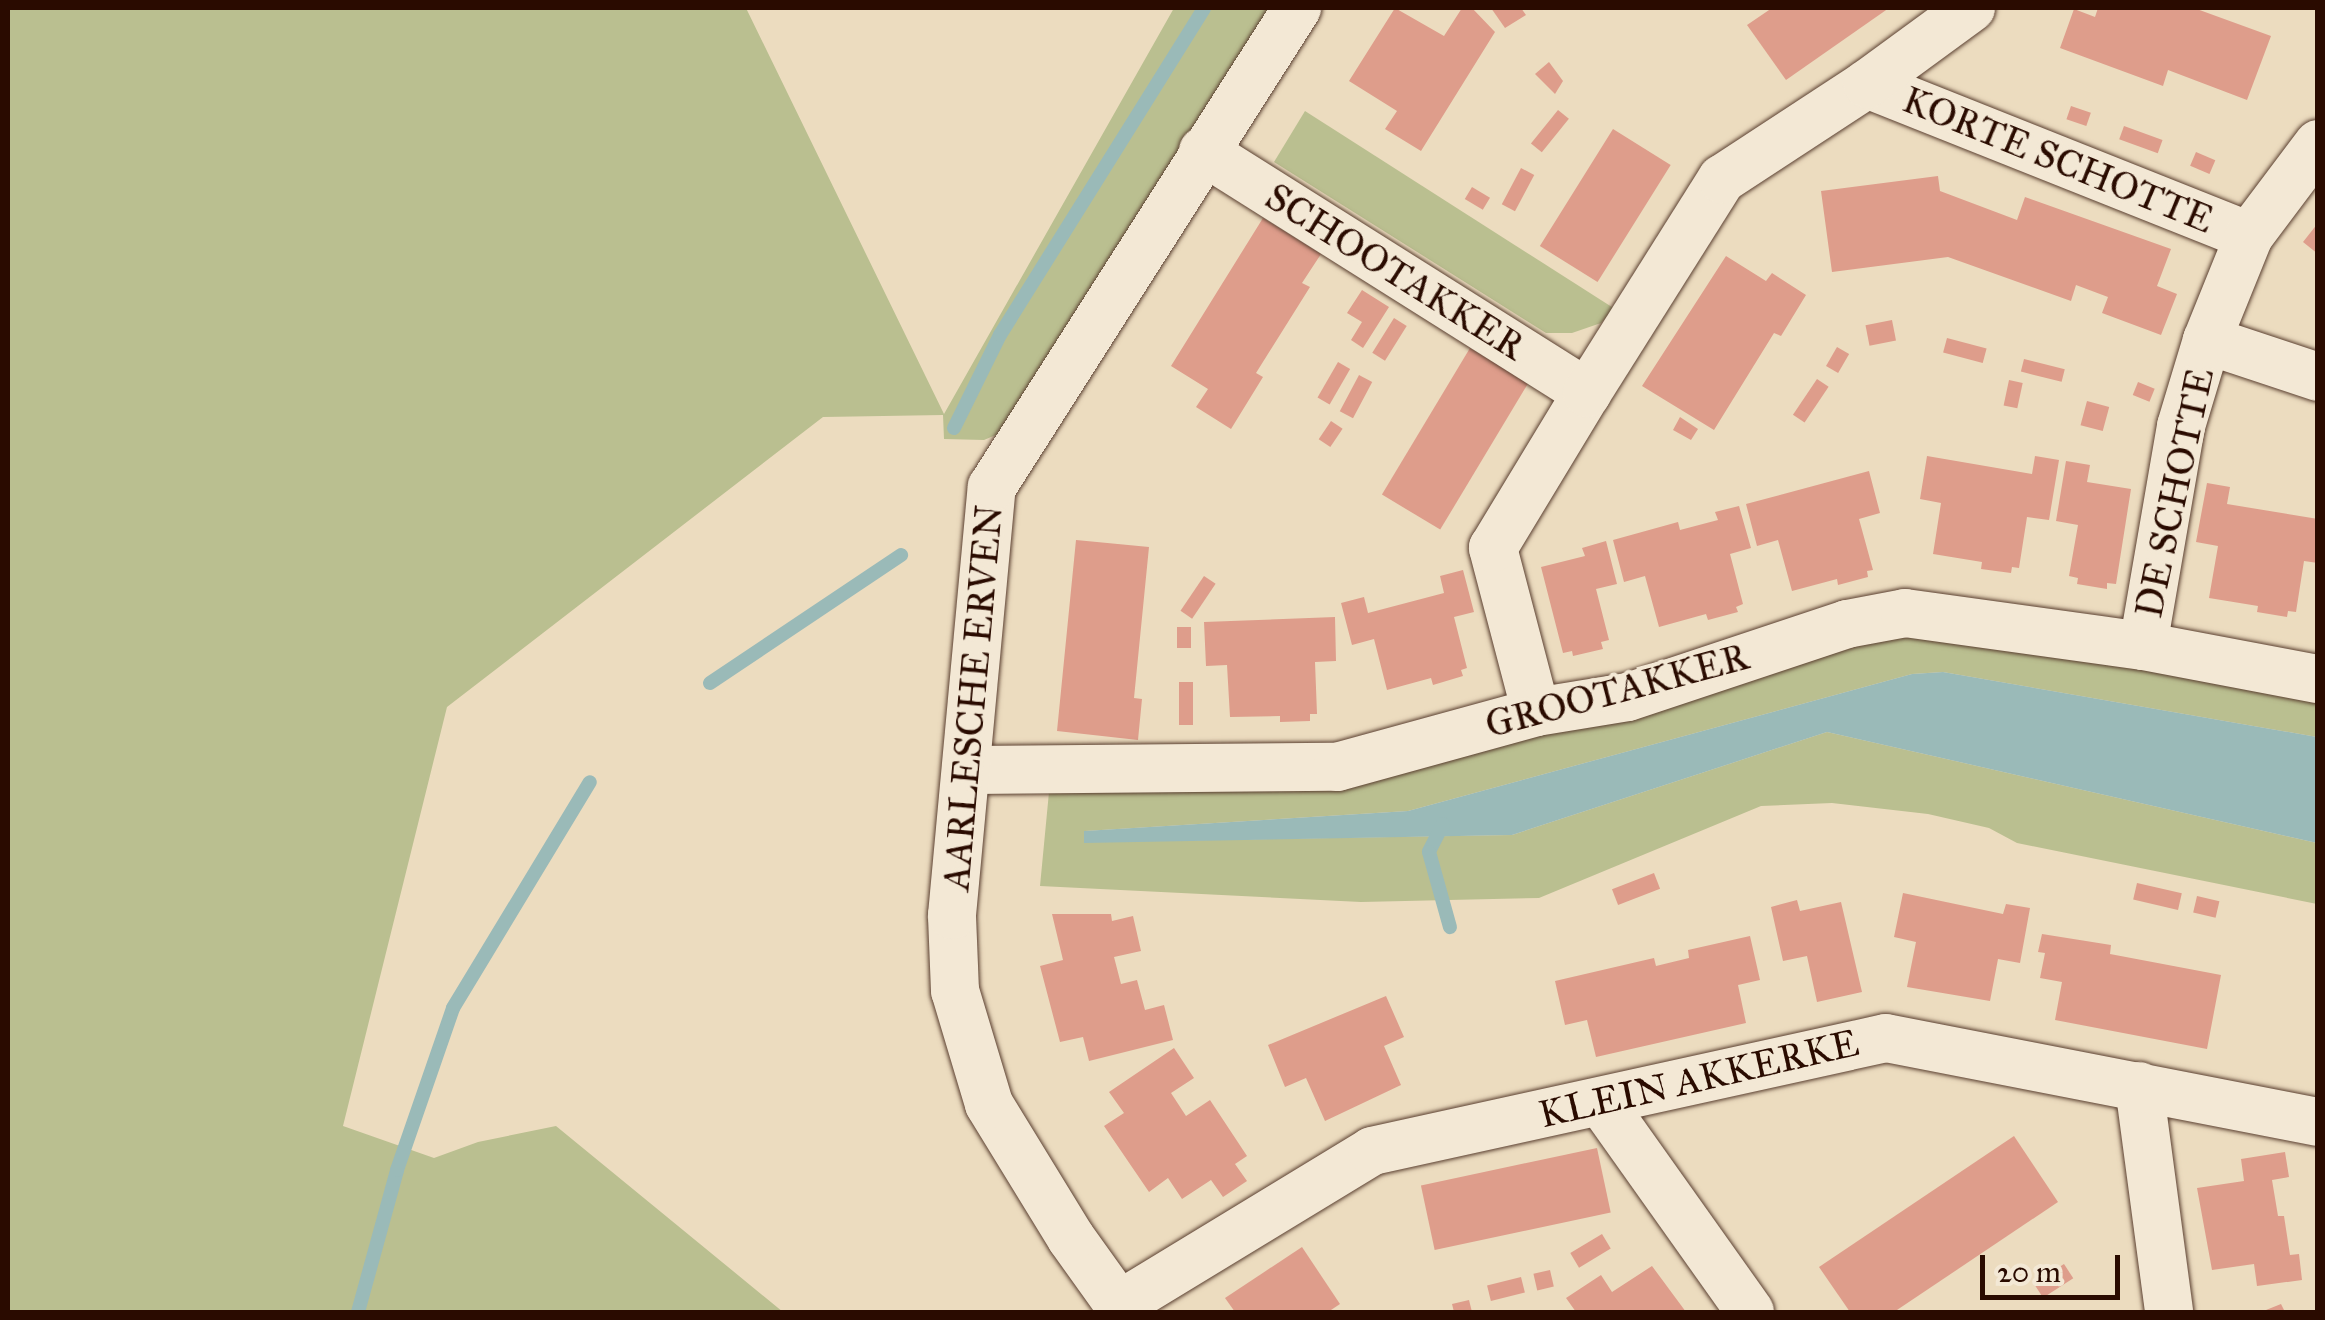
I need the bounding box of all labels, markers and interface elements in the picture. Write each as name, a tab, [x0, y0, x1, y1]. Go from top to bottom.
street label: KORTE SCHOTTE	[1896, 77, 2220, 243]
street label: SCHOOTAKKER	[1257, 174, 1533, 370]
street label: DE SCHOTTE	[2126, 364, 2224, 622]
street label: AARLESCHE ERVEN	[933, 503, 1013, 893]
street label: GROOTAKKER	[1480, 634, 1754, 748]
street label: KLEIN AKKERKE	[1535, 1020, 1863, 1138]
scale bar	[1985, 1235, 2125, 1297]
text: 20 m	[1997, 1254, 2061, 1290]

